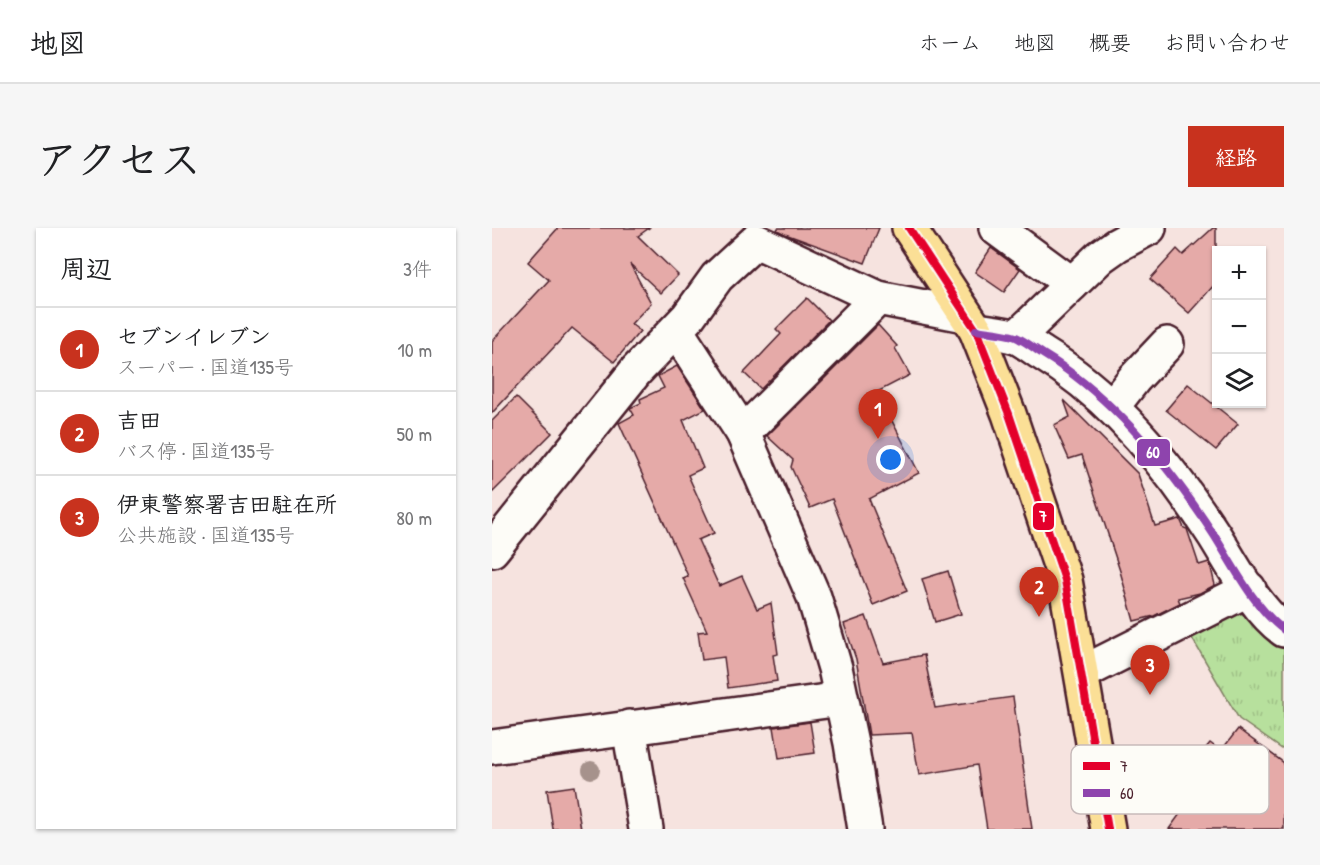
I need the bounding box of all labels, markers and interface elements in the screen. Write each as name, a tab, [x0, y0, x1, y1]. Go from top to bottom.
text: 地図	[30, 24, 86, 62]
text: ホーム	[919, 28, 981, 57]
text: 地図	[1014, 28, 1056, 57]
text: 概要	[1089, 28, 1131, 57]
text: お問い合わせ	[1164, 28, 1290, 57]
button: 経路	[1188, 126, 1284, 187]
text: アクセス	[36, 130, 201, 187]
map controls	[1212, 246, 1266, 408]
button: +	[1212, 246, 1266, 300]
text: 周辺	[60, 251, 112, 286]
text: 3件	[403, 255, 432, 282]
button: −	[1212, 300, 1266, 354]
text: セブンイレブン	[117, 321, 271, 351]
text: 1	[76, 336, 83, 363]
text: 10 m	[398, 336, 432, 363]
text: スーパー · 国道135号	[117, 353, 294, 380]
button: layers	[1212, 354, 1266, 408]
pin: 1	[858, 390, 898, 439]
text: 吉田	[117, 405, 161, 435]
text: 2	[75, 420, 84, 447]
text: 50 m	[396, 420, 432, 447]
text: バス停 · 国道135号	[117, 437, 275, 464]
line badge: 60	[1136, 438, 1171, 467]
text: 60	[1146, 441, 1160, 463]
your location	[876, 445, 905, 474]
text: 伊東警察署吉田駐在所	[117, 489, 337, 519]
line badge: 7	[1032, 502, 1055, 531]
text: 3	[75, 504, 84, 531]
text: 80 m	[396, 504, 432, 531]
text: 7	[1038, 505, 1047, 527]
text: 公共施設 · 国道135号	[117, 521, 295, 548]
pin: 2	[1020, 568, 1058, 617]
pin: 3	[1130, 646, 1170, 695]
legend	[1071, 745, 1269, 814]
text: 7	[1120, 755, 1128, 777]
text: 60	[1120, 782, 1134, 804]

